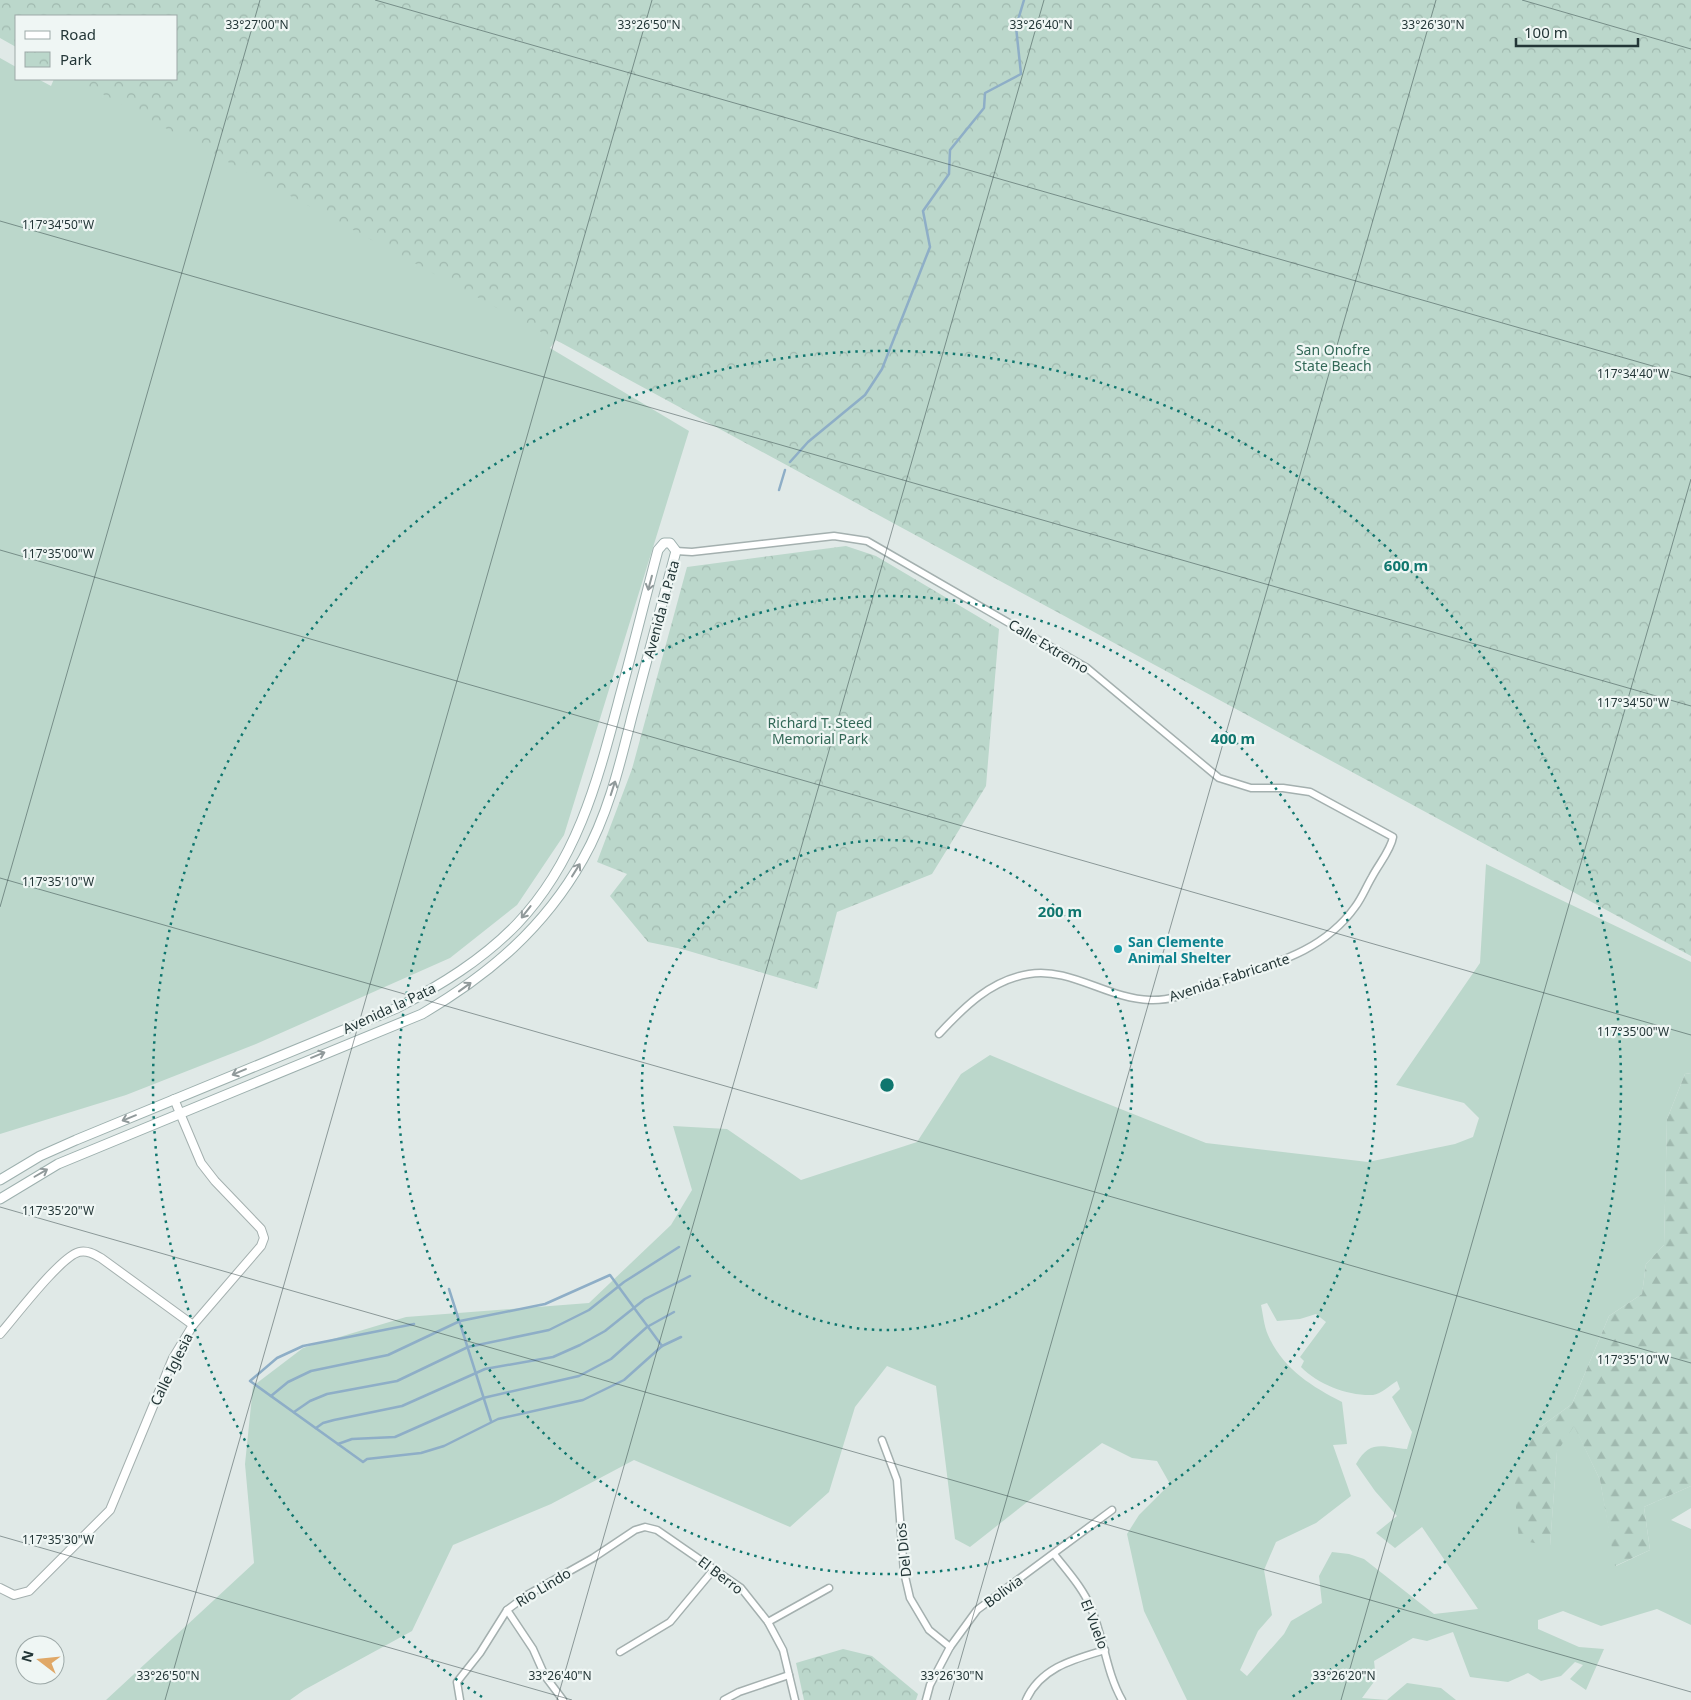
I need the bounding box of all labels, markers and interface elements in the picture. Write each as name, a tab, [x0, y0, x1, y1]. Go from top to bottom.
legend	[15, 15, 178, 80]
scale bar	[1516, 15, 1638, 47]
text: 33°27'00"N	[225, 16, 289, 33]
text: 33°26'50"N	[617, 16, 681, 33]
text: 33°26'40"N	[1009, 16, 1073, 33]
text: 33°26'30"N	[1401, 16, 1465, 33]
text: 100 m	[1524, 22, 1568, 42]
text: Road	[60, 24, 96, 44]
text: Park	[60, 49, 92, 69]
text: 117°34'50"W	[22, 216, 94, 233]
park label: San Onofre State Beach	[1294, 340, 1372, 375]
text: 117°34'40"W	[1597, 365, 1669, 382]
text: 117°35'00"W	[22, 545, 94, 562]
text: 600 m	[1384, 555, 1428, 575]
street label: Avenida la Pata	[639, 558, 683, 660]
one-way arrow	[644, 574, 654, 590]
street label: Calle Extremo	[1005, 615, 1093, 677]
text: 117°34'50"W	[1597, 694, 1669, 711]
park label: Richard T. Steed Memorial Park	[768, 713, 872, 748]
text: 400 m	[1211, 728, 1255, 748]
one-way arrow	[609, 781, 618, 796]
one-way arrow	[572, 863, 582, 877]
text: 117°35'10"W	[22, 873, 94, 890]
text: 200 m	[1038, 901, 1082, 921]
one-way arrow	[520, 905, 531, 918]
place label: San Clemente Animal Shelter	[1128, 932, 1232, 967]
marker: San Clemente Animal Shelter	[1112, 943, 1124, 955]
street label: Avenida Fabricante	[1166, 949, 1292, 1005]
street label: Avenida la Pata	[339, 978, 439, 1038]
one-way arrow	[458, 982, 472, 992]
text: 117°35'00"W	[1597, 1023, 1669, 1040]
one-way arrow	[310, 1050, 326, 1059]
one-way arrow	[232, 1067, 247, 1077]
centre of rings	[878, 1076, 896, 1094]
one-way arrow	[122, 1114, 137, 1123]
one-way arrow	[34, 1168, 48, 1178]
text: 117°35'20"W	[22, 1202, 94, 1219]
street label: Calle Iglesia	[145, 1330, 197, 1408]
text: 117°35'10"W	[1597, 1351, 1669, 1368]
street label: Del Dios	[891, 1522, 915, 1578]
text: 117°35'30"W	[22, 1531, 94, 1548]
street label: El Berro	[695, 1552, 747, 1598]
street label: Rio Lindo	[512, 1563, 574, 1611]
street label: Bolivia	[980, 1571, 1026, 1611]
street label: El Vuelo	[1077, 1596, 1113, 1652]
north arrow	[15, 1635, 65, 1685]
text: N	[16, 1648, 38, 1664]
text: 33°26'50"N	[136, 1667, 200, 1684]
text: 33°26'40"N	[528, 1667, 592, 1684]
text: 33°26'30"N	[920, 1667, 984, 1684]
text: 33°26'20"N	[1312, 1667, 1376, 1684]

